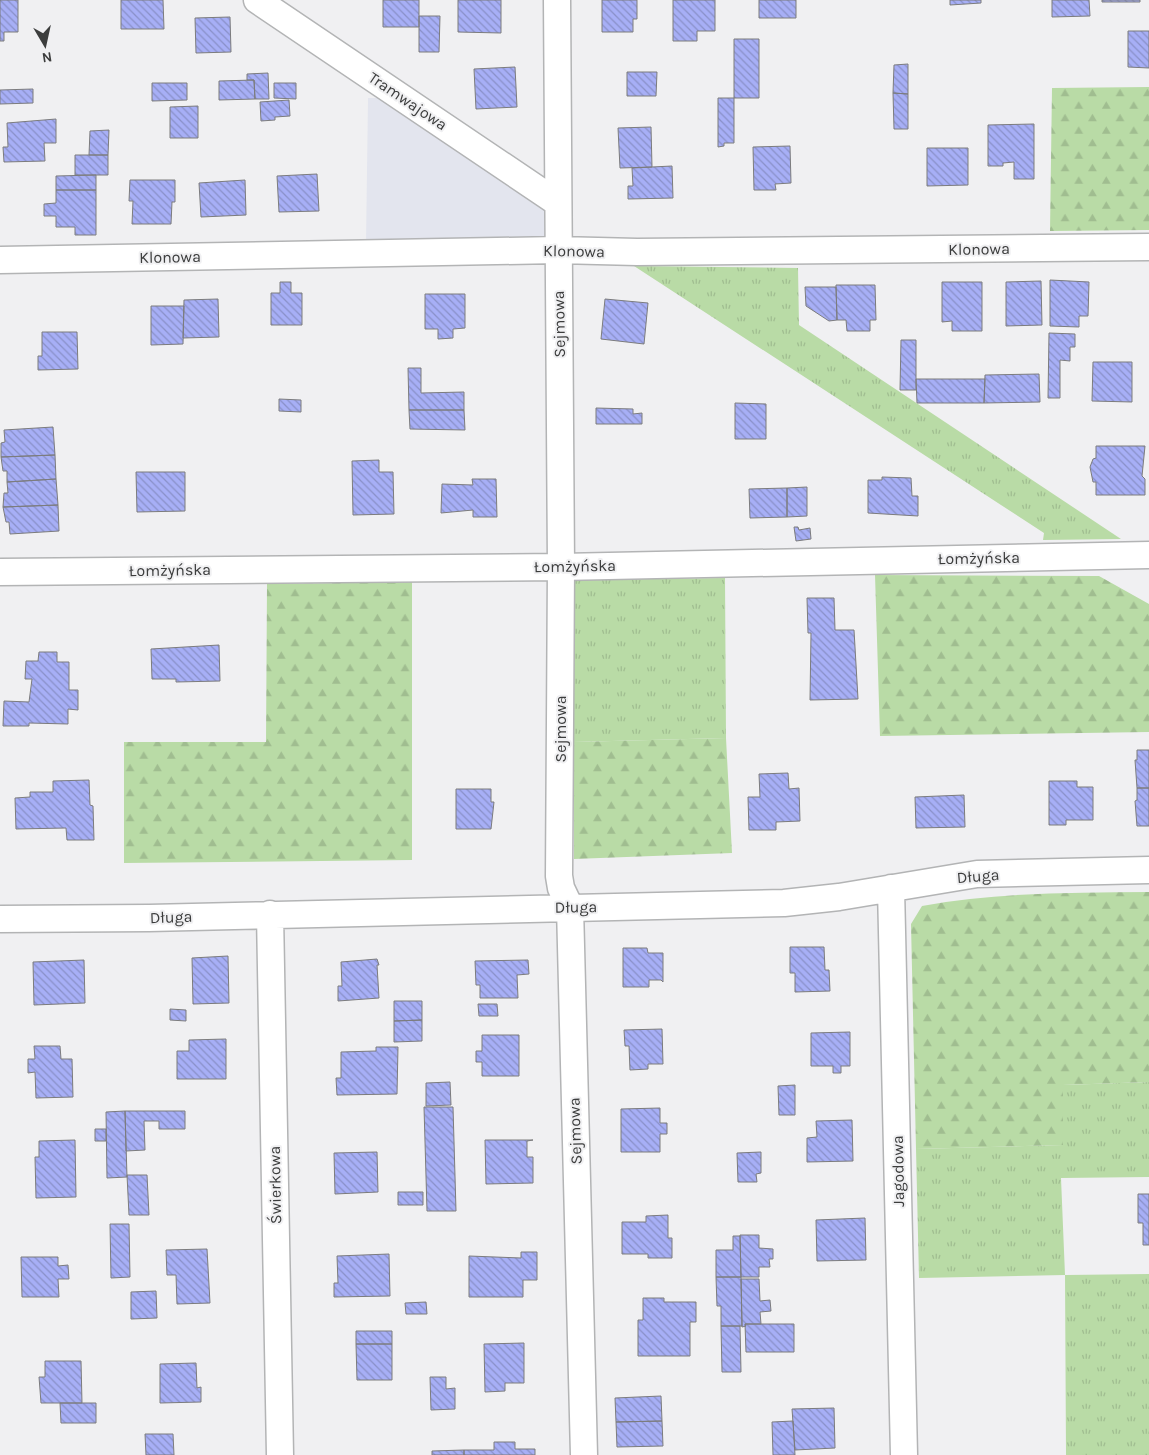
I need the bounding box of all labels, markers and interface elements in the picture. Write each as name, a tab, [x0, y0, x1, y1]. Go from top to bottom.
north arrow	[20, 20, 70, 70]
text: N	[41, 48, 53, 67]
street label: Tramwajowa	[365, 68, 451, 134]
street label: Klonowa	[948, 239, 1010, 259]
street label: Klonowa	[543, 241, 605, 261]
street label: Klonowa	[139, 247, 201, 267]
street label: Sejmowa	[549, 290, 569, 358]
street label: Łomżyńska	[938, 548, 1020, 568]
street label: Łomżyńska	[534, 556, 616, 576]
street label: Łomżyńska	[129, 560, 211, 580]
street label: Sejmowa	[551, 695, 570, 763]
street label: Długa	[956, 865, 1000, 887]
street label: Długa	[555, 897, 597, 917]
street label: Długa	[149, 907, 193, 927]
street label: Sejmowa	[564, 1097, 586, 1165]
street label: Jagodowa	[888, 1135, 908, 1207]
street label: Świerkowa	[265, 1146, 285, 1224]

